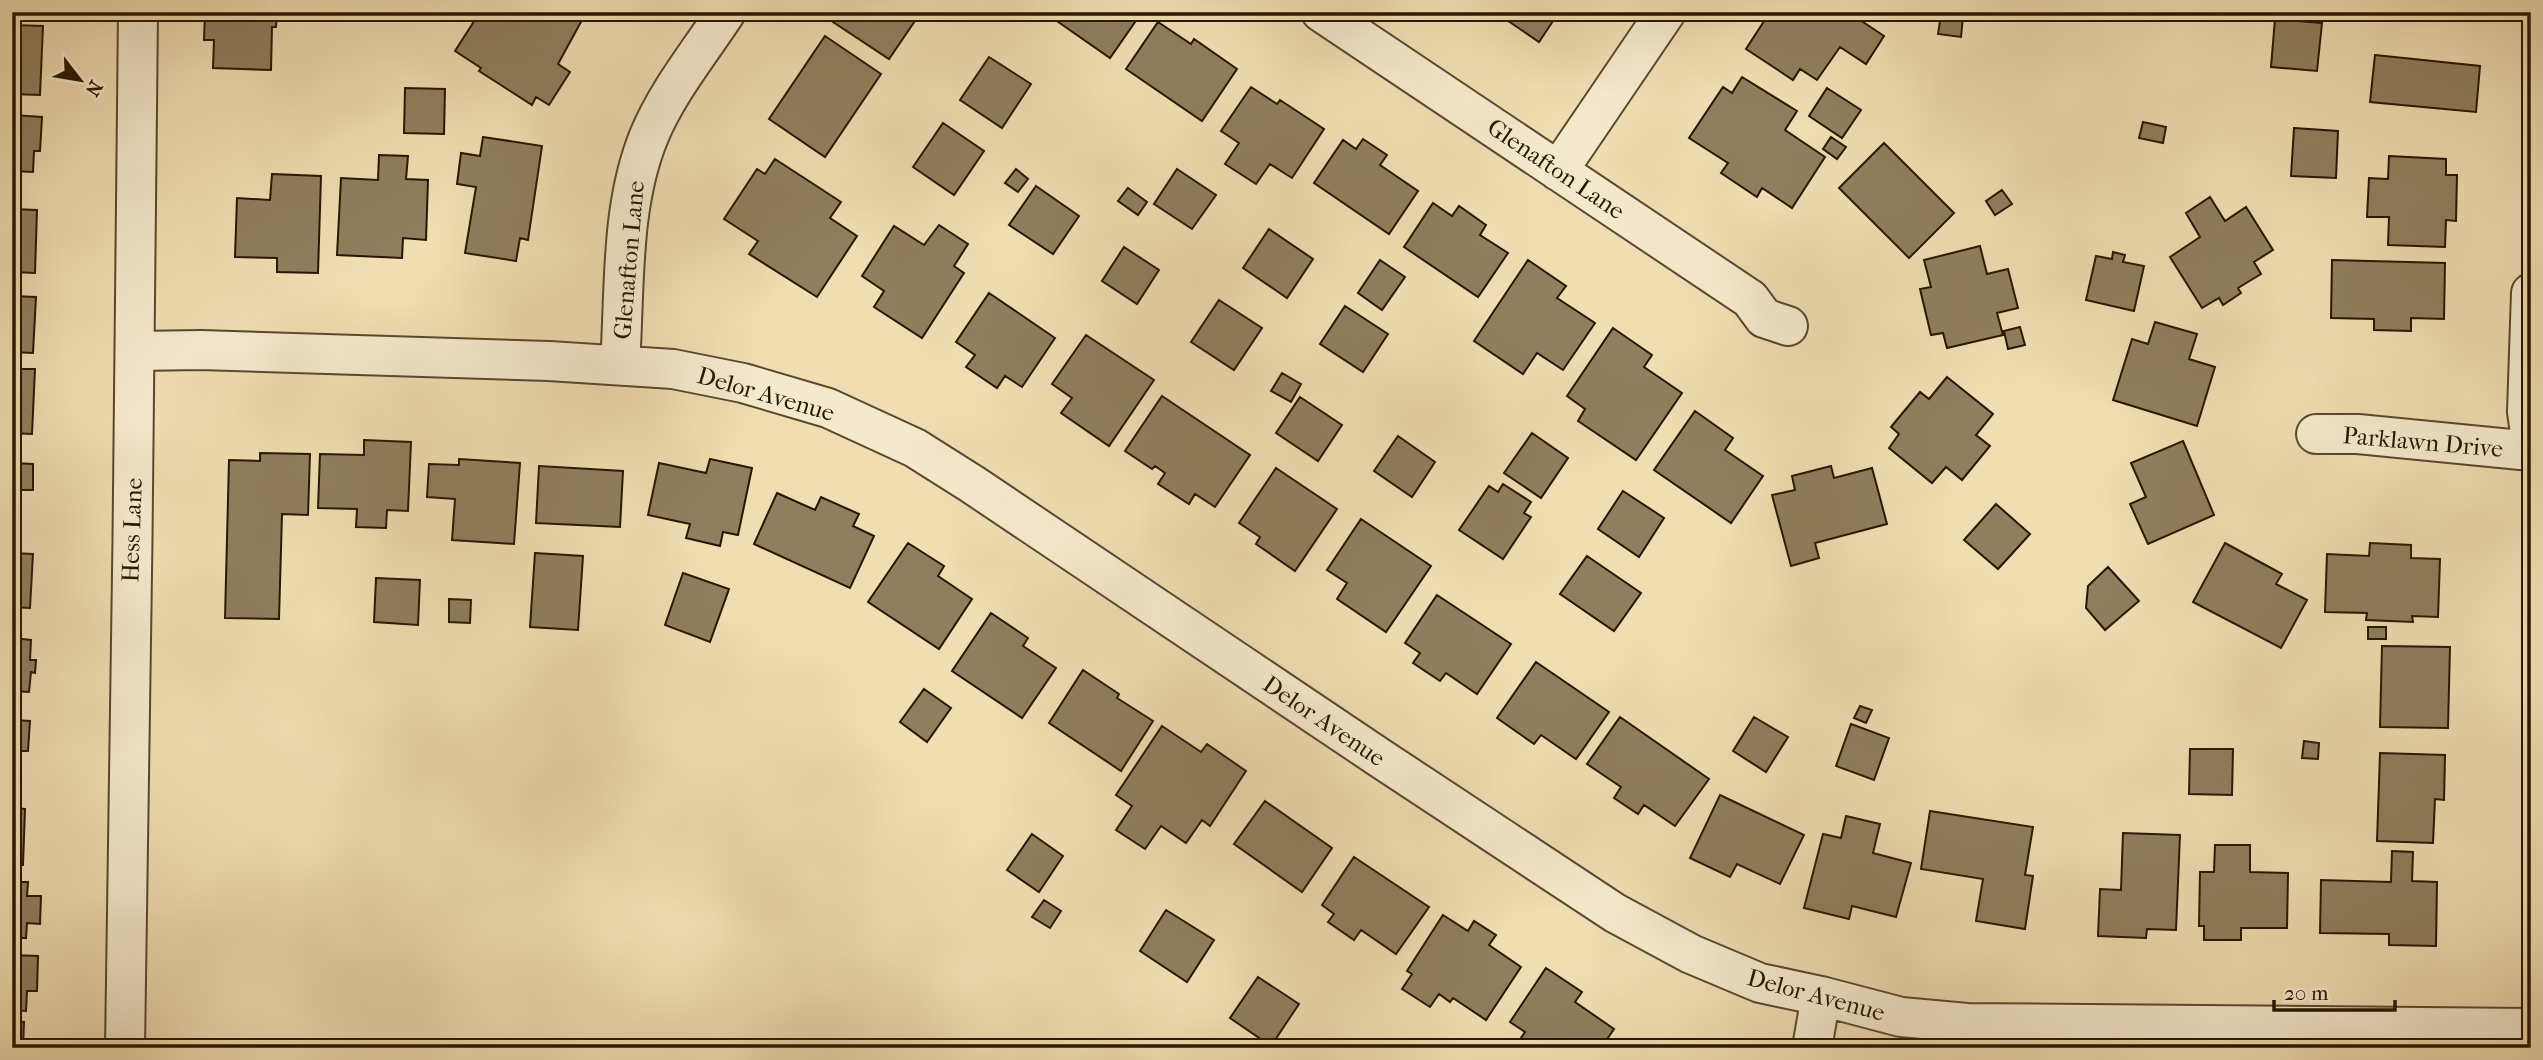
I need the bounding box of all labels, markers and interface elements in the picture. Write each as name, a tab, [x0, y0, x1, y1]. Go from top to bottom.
north arrow	[46, 46, 116, 116]
text: N	[80, 76, 107, 101]
street label: Glenafton Lane	[1482, 113, 1630, 225]
street label: Glenafton Lane	[608, 179, 650, 341]
street label: Delor Avenue	[694, 361, 838, 427]
street label: Parklawn Drive	[2342, 421, 2504, 463]
street label: Hess Lane	[116, 477, 148, 583]
street label: Delor Avenue	[1258, 670, 1391, 772]
street label: Delor Avenue	[1744, 963, 1888, 1027]
scale bar	[2274, 969, 2394, 1013]
text: 20 m	[2284, 981, 2329, 1005]

